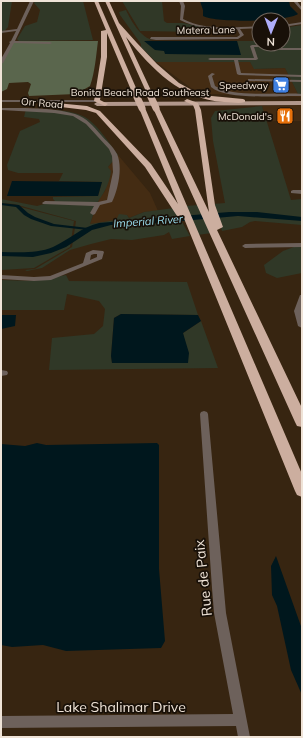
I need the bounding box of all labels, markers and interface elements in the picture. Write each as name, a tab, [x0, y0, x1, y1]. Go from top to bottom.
north arrow	[251, 12, 291, 52]
street label: Matera Lane	[177, 23, 235, 37]
text: N	[267, 35, 275, 49]
supermarket icon: Speedway	[271, 75, 291, 95]
place label: Speedway	[219, 79, 269, 92]
street label: Bonita Beach Road Southeast	[71, 86, 210, 99]
street label: Orr Road	[20, 95, 64, 111]
restaurant icon: McDonald's	[275, 106, 295, 126]
place label: McDonald's	[218, 110, 272, 123]
water label: Imperial River	[113, 212, 184, 230]
street label: Rue de Paix	[190, 538, 216, 617]
street label: Lake Shalimar Drive	[56, 698, 186, 716]

